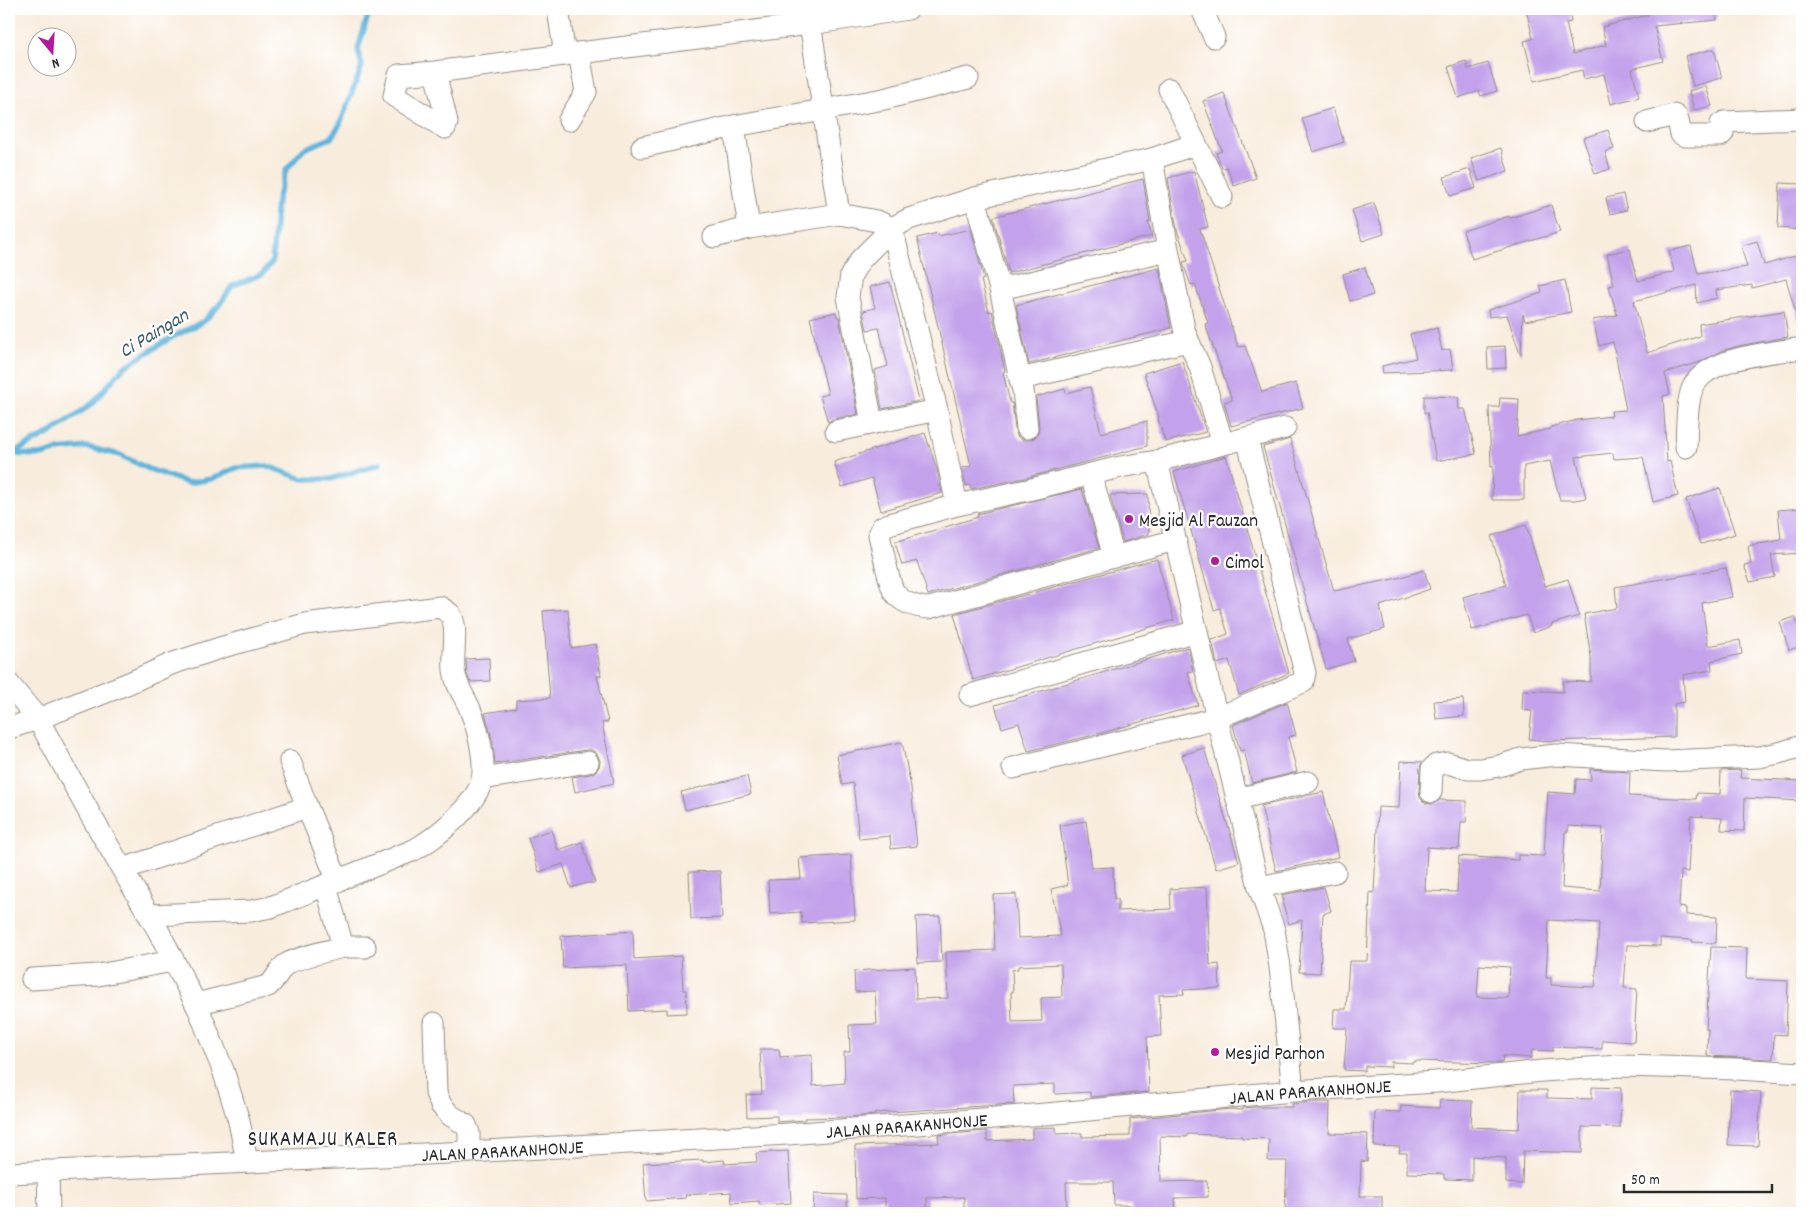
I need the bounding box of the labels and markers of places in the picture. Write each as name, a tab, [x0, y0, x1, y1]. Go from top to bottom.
place label: Mesjid Al Fauzan	[1139, 509, 1258, 536]
marker: Mesjid Al Fauzan	[1123, 513, 1135, 525]
place label: Cimol	[1225, 551, 1264, 578]
marker: Cimol	[1209, 555, 1221, 567]
place label: Mesjid Parhon	[1225, 1042, 1325, 1069]
marker: Mesjid Parhon	[1209, 1046, 1221, 1058]

